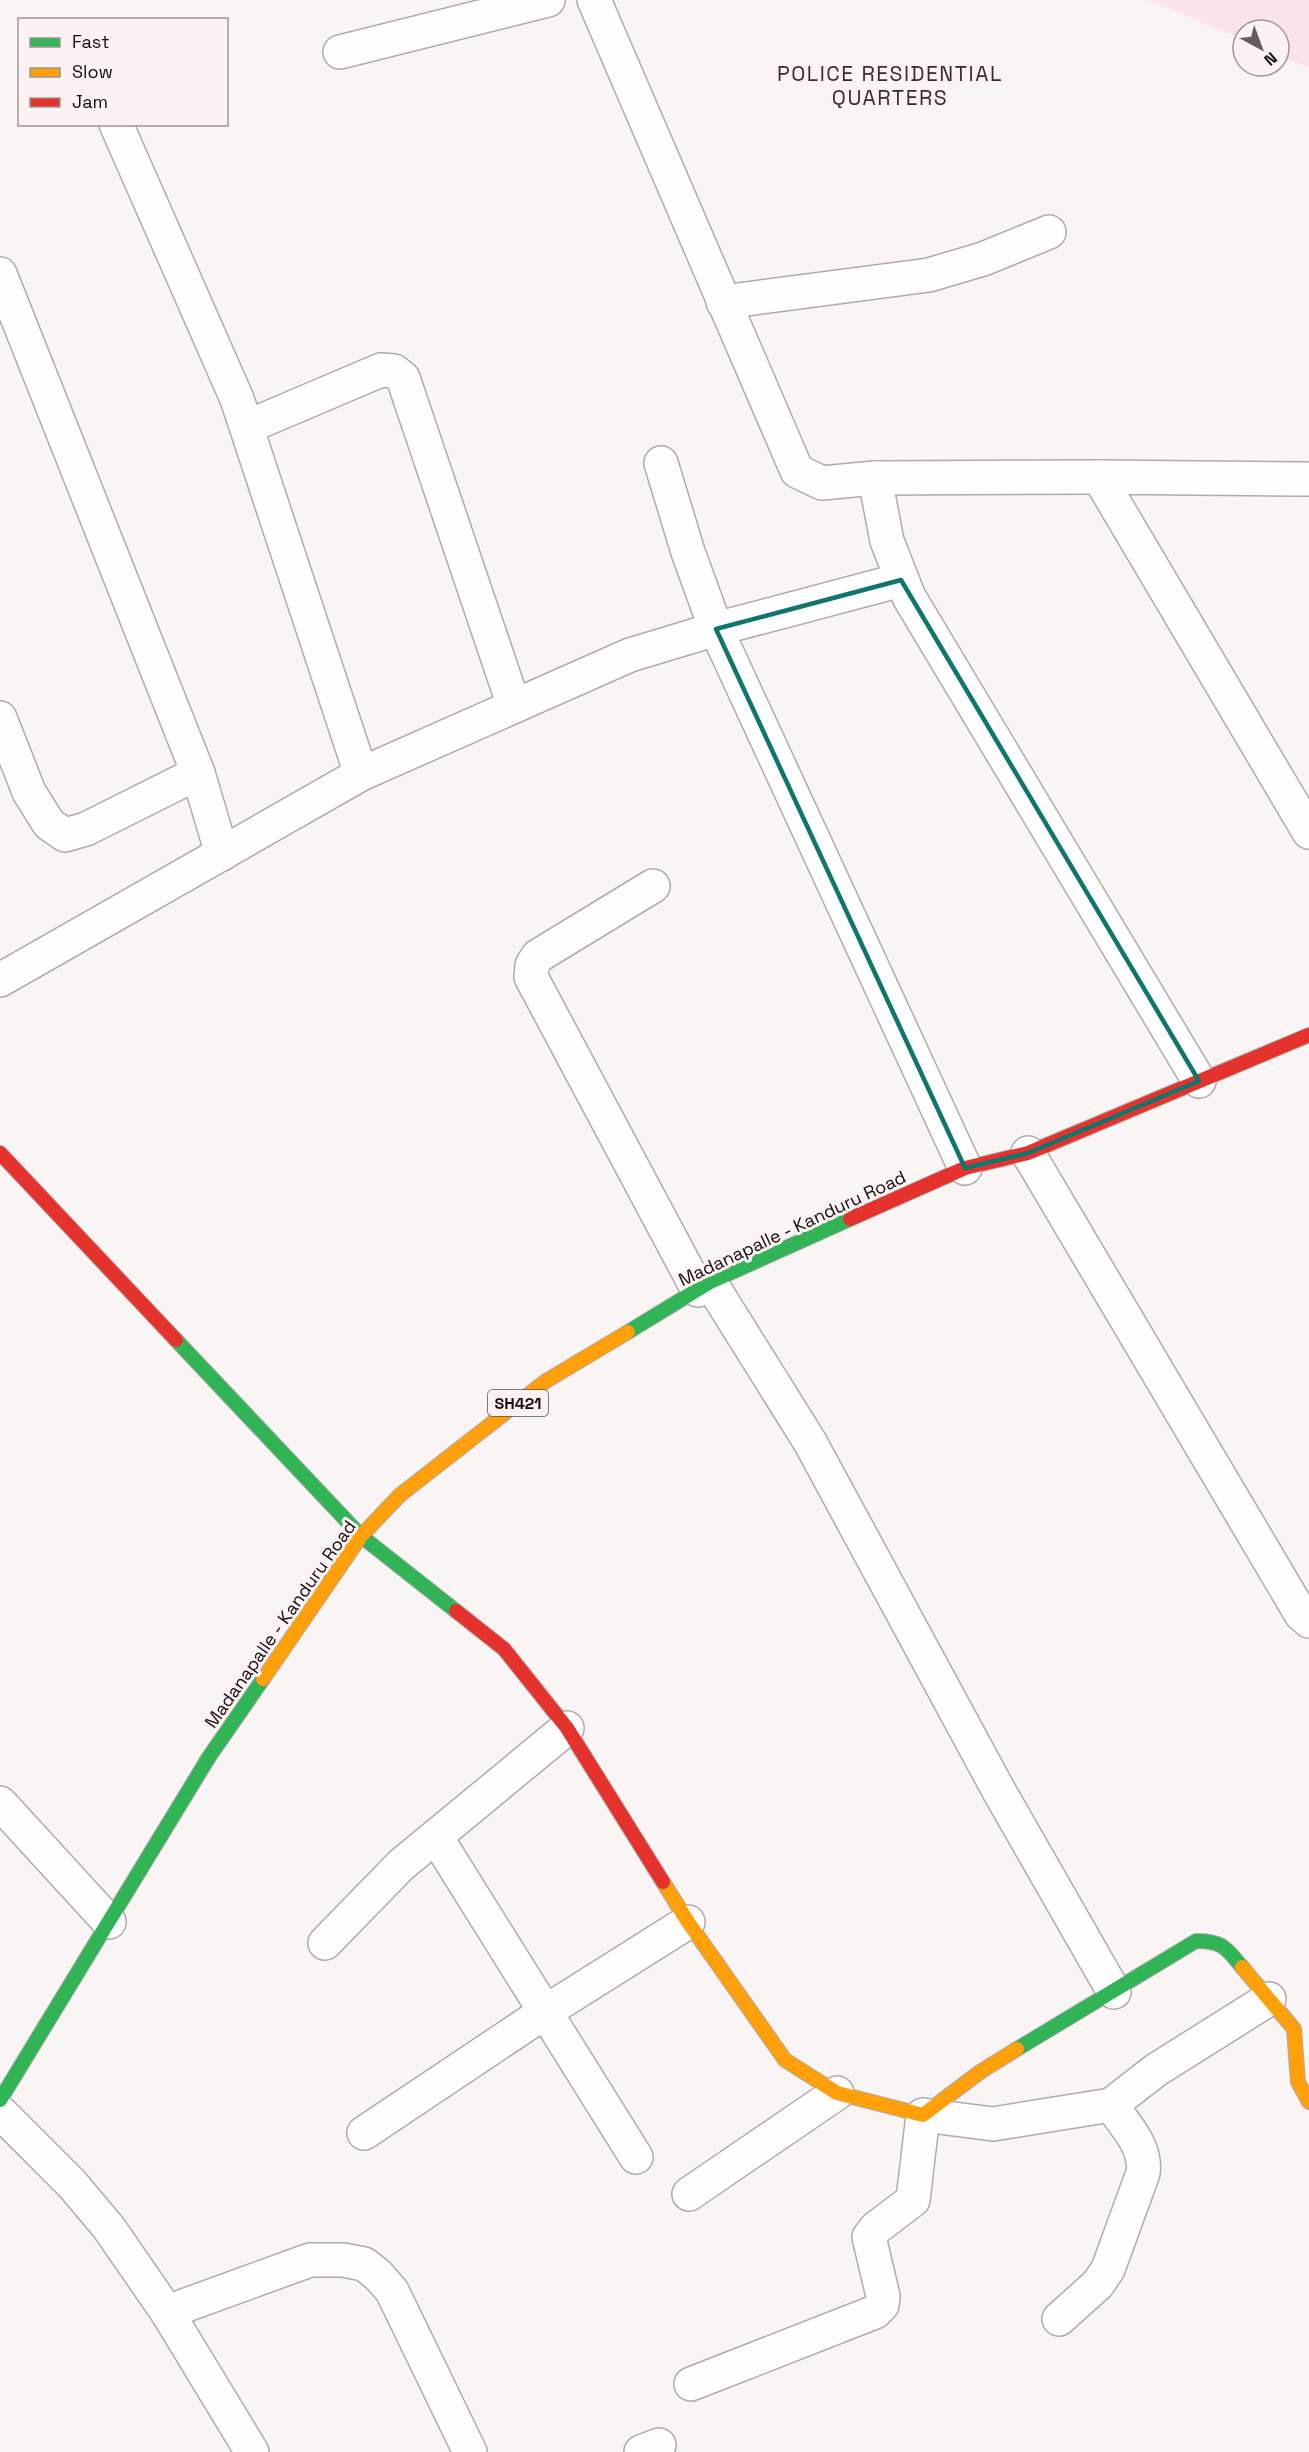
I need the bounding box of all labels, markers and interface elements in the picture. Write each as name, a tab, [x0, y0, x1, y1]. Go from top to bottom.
legend	[18, 18, 228, 126]
north arrow	[1231, 18, 1291, 78]
text: Fast	[72, 30, 109, 53]
text: N	[1260, 47, 1281, 70]
text: Slow	[72, 60, 113, 83]
district label: POLICE RESIDENTIAL QUARTERS	[777, 60, 1003, 111]
text: Jam	[72, 90, 108, 113]
street label: Madanapalle - Kanduru Road	[675, 1165, 909, 1291]
road number: SH421	[488, 1390, 548, 1416]
street label: Madanapalle - Kanduru Road	[199, 1516, 361, 1732]

